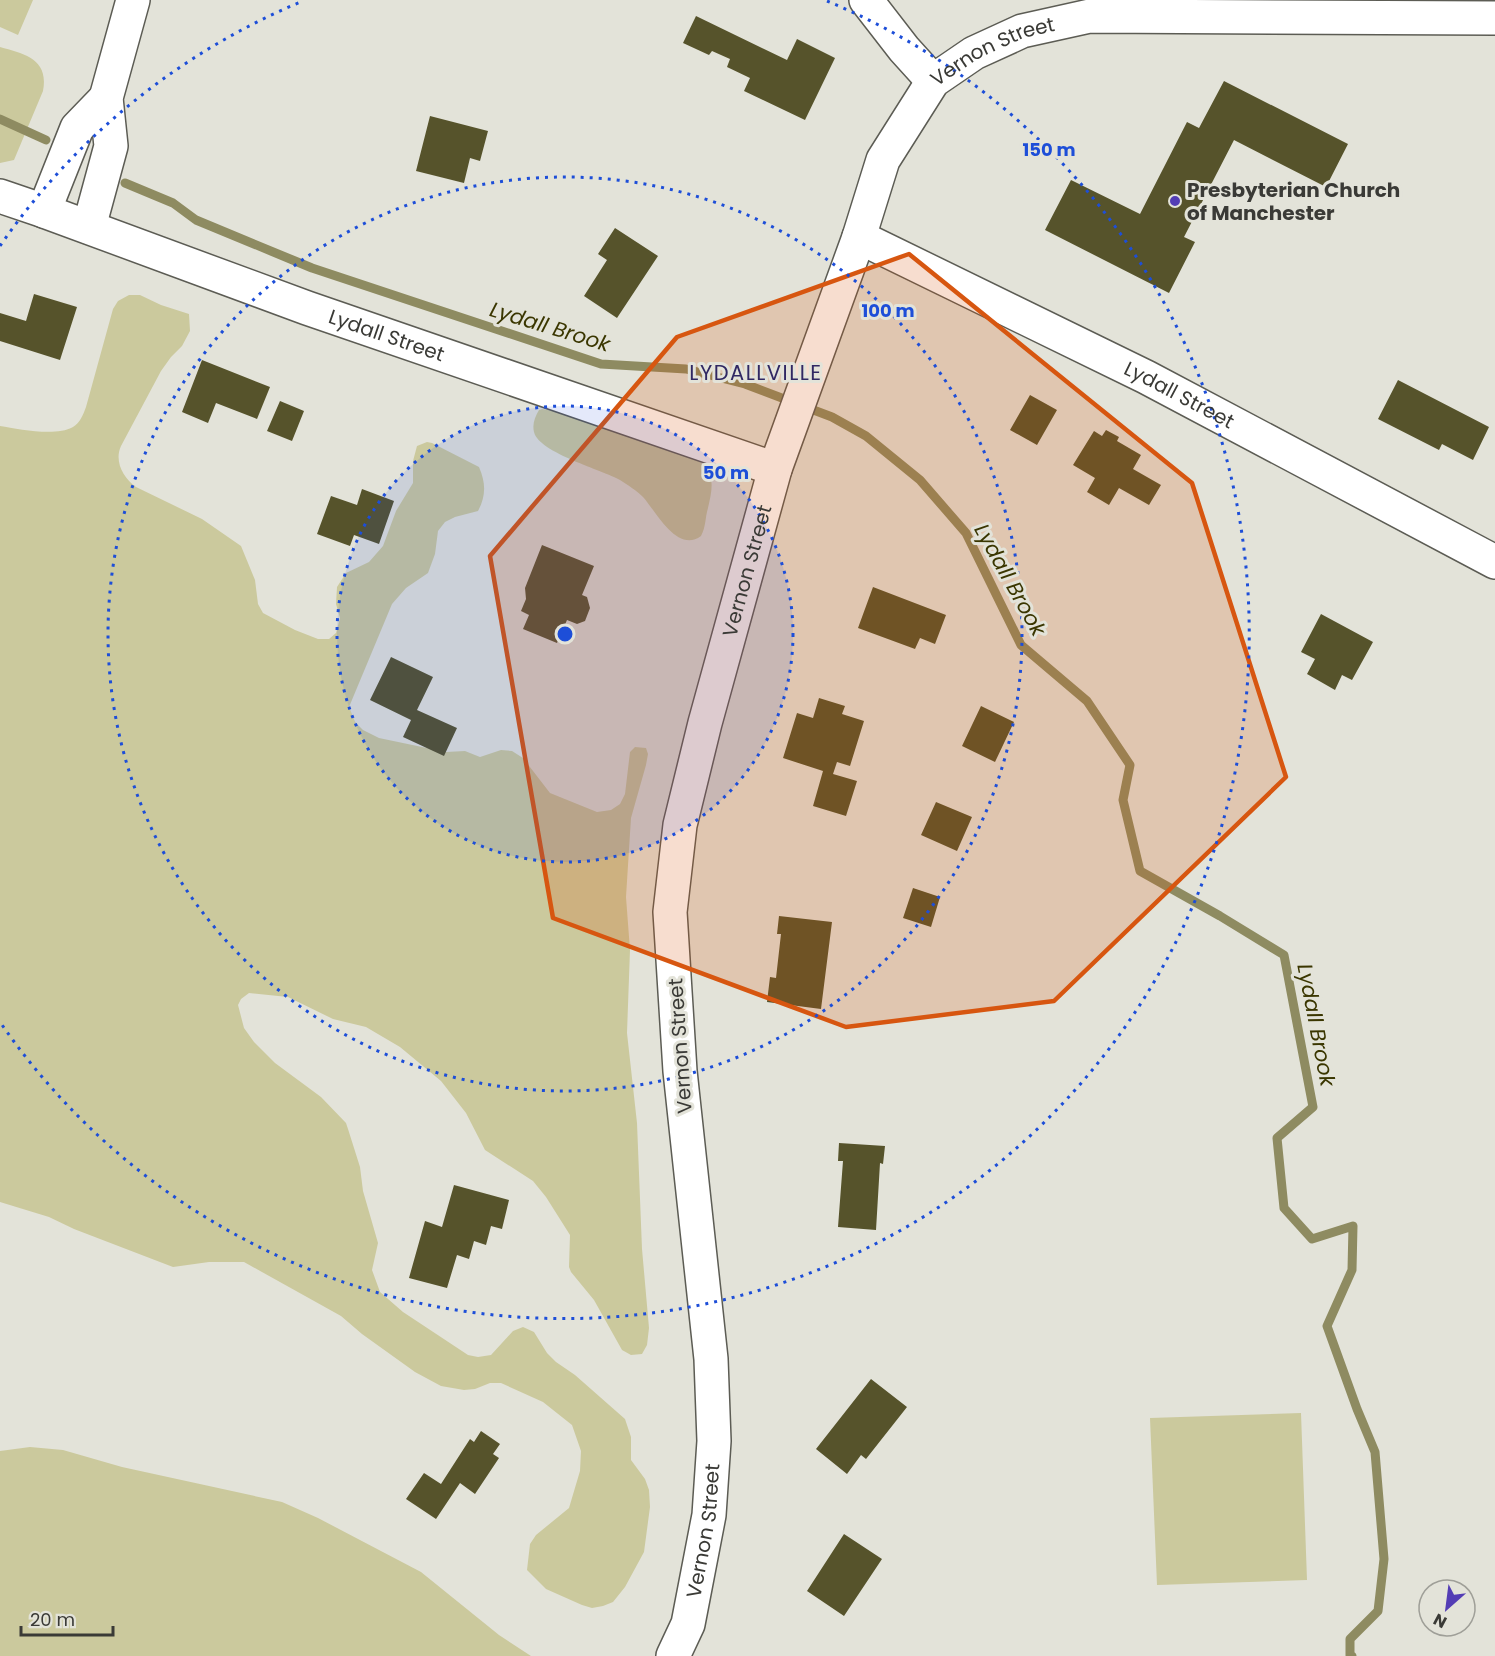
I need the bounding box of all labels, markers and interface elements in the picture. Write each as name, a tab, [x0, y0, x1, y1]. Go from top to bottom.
street label: Vernon Street	[925, 10, 1057, 93]
text: 150 m	[1022, 137, 1076, 162]
place label: Presbyterian Church of Manchester	[1187, 176, 1400, 227]
marker: Presbyterian Church of Manchester	[1168, 194, 1182, 208]
water label: Lydall Brook	[486, 294, 615, 359]
text: 100 m	[861, 298, 915, 323]
street label: Lydall Street	[325, 303, 448, 368]
street label: Lydall Street	[1119, 354, 1239, 435]
district label: LYDALLVILLE	[689, 358, 823, 387]
text: 50 m	[703, 460, 749, 485]
street label: Vernon Street	[715, 502, 778, 640]
water label: Lydall Brook	[968, 518, 1054, 642]
centre of rings	[555, 624, 575, 644]
water label: Lydall Brook	[1290, 961, 1343, 1090]
street label: Vernon Street	[661, 977, 699, 1115]
street label: Vernon Street	[679, 1463, 726, 1600]
north arrow	[1417, 1578, 1477, 1638]
scale bar	[21, 1599, 112, 1637]
text: 20 m	[30, 1607, 75, 1632]
text: N	[1429, 1608, 1451, 1634]

